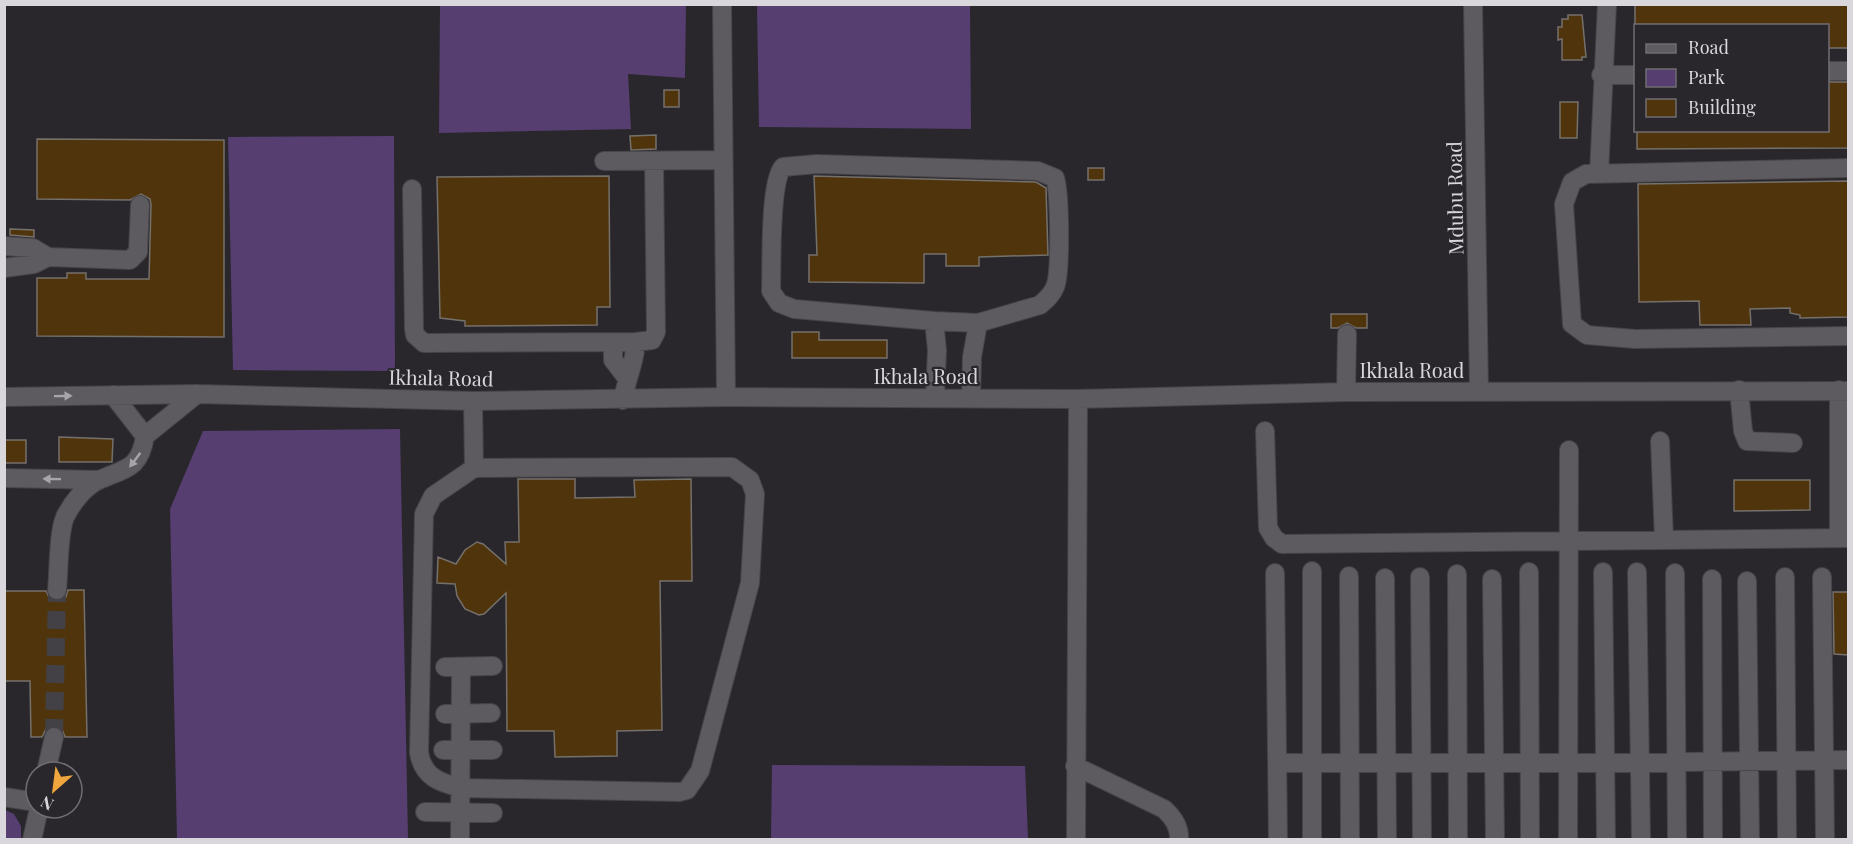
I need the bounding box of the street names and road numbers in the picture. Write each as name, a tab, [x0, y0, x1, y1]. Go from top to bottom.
street label: Mdubu Road	[1440, 141, 1468, 255]
street label: Ikhala Road	[1360, 356, 1465, 383]
street label: Ikhala Road	[874, 362, 979, 389]
street label: Ikhala Road	[388, 363, 494, 391]

